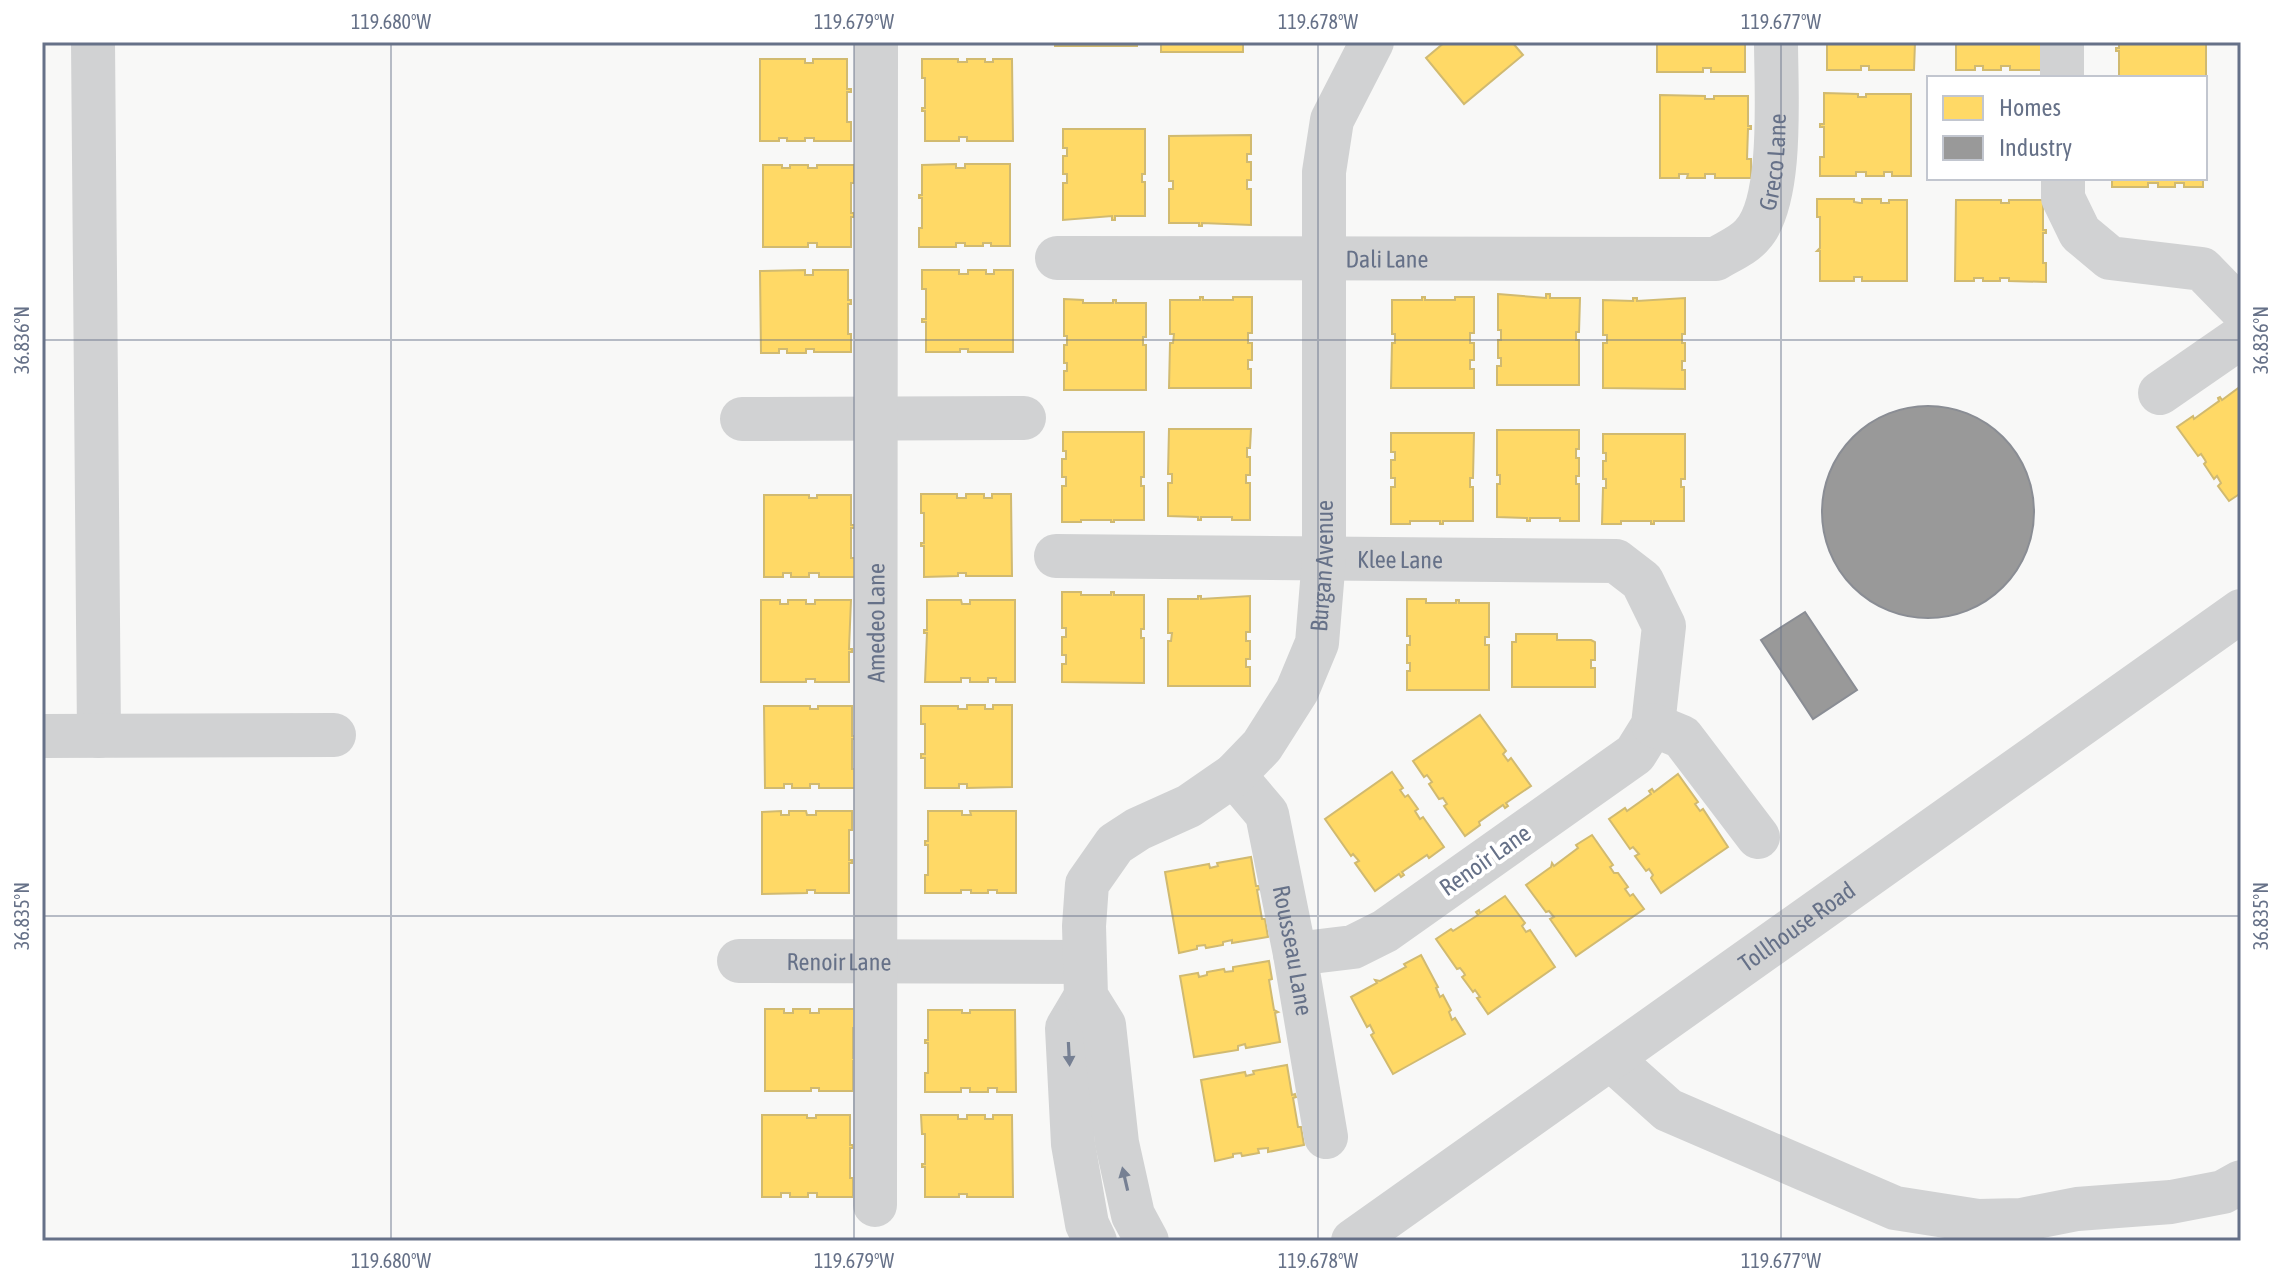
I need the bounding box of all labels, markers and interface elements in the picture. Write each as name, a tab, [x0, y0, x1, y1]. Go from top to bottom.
text: 119.680°W	[351, 10, 431, 33]
text: 119.679°W	[814, 10, 894, 33]
text: 119.678°W	[1278, 10, 1358, 33]
text: 119.677°W	[1741, 10, 1821, 33]
legend	[1927, 76, 2207, 180]
text: Homes	[1999, 94, 2061, 121]
street label: Greco Lane	[1753, 113, 1790, 213]
text: Industry	[1999, 134, 2072, 161]
street label: Dali Lane	[1346, 245, 1428, 272]
text: 36.836°N	[10, 306, 33, 374]
text: 36.836°N	[2249, 306, 2272, 374]
street label: Burgan Avenue	[1304, 500, 1338, 633]
street label: Klee Lane	[1357, 545, 1443, 573]
street label: Amedeo Lane	[862, 563, 889, 683]
street label: Renoir Lane	[1434, 819, 1536, 901]
street label: Tollhouse Road	[1733, 876, 1860, 977]
text: 36.835°N	[10, 882, 33, 950]
text: 36.835°N	[2249, 882, 2272, 950]
street label: Rousseau Lane	[1268, 883, 1319, 1017]
street label: Renoir Lane	[787, 948, 891, 975]
one-way arrow	[1063, 1042, 1076, 1067]
one-way arrow	[1118, 1166, 1131, 1191]
text: 119.680°W	[351, 1249, 431, 1272]
text: 119.679°W	[814, 1249, 894, 1272]
text: 119.678°W	[1278, 1249, 1358, 1272]
text: 119.677°W	[1741, 1249, 1821, 1272]

